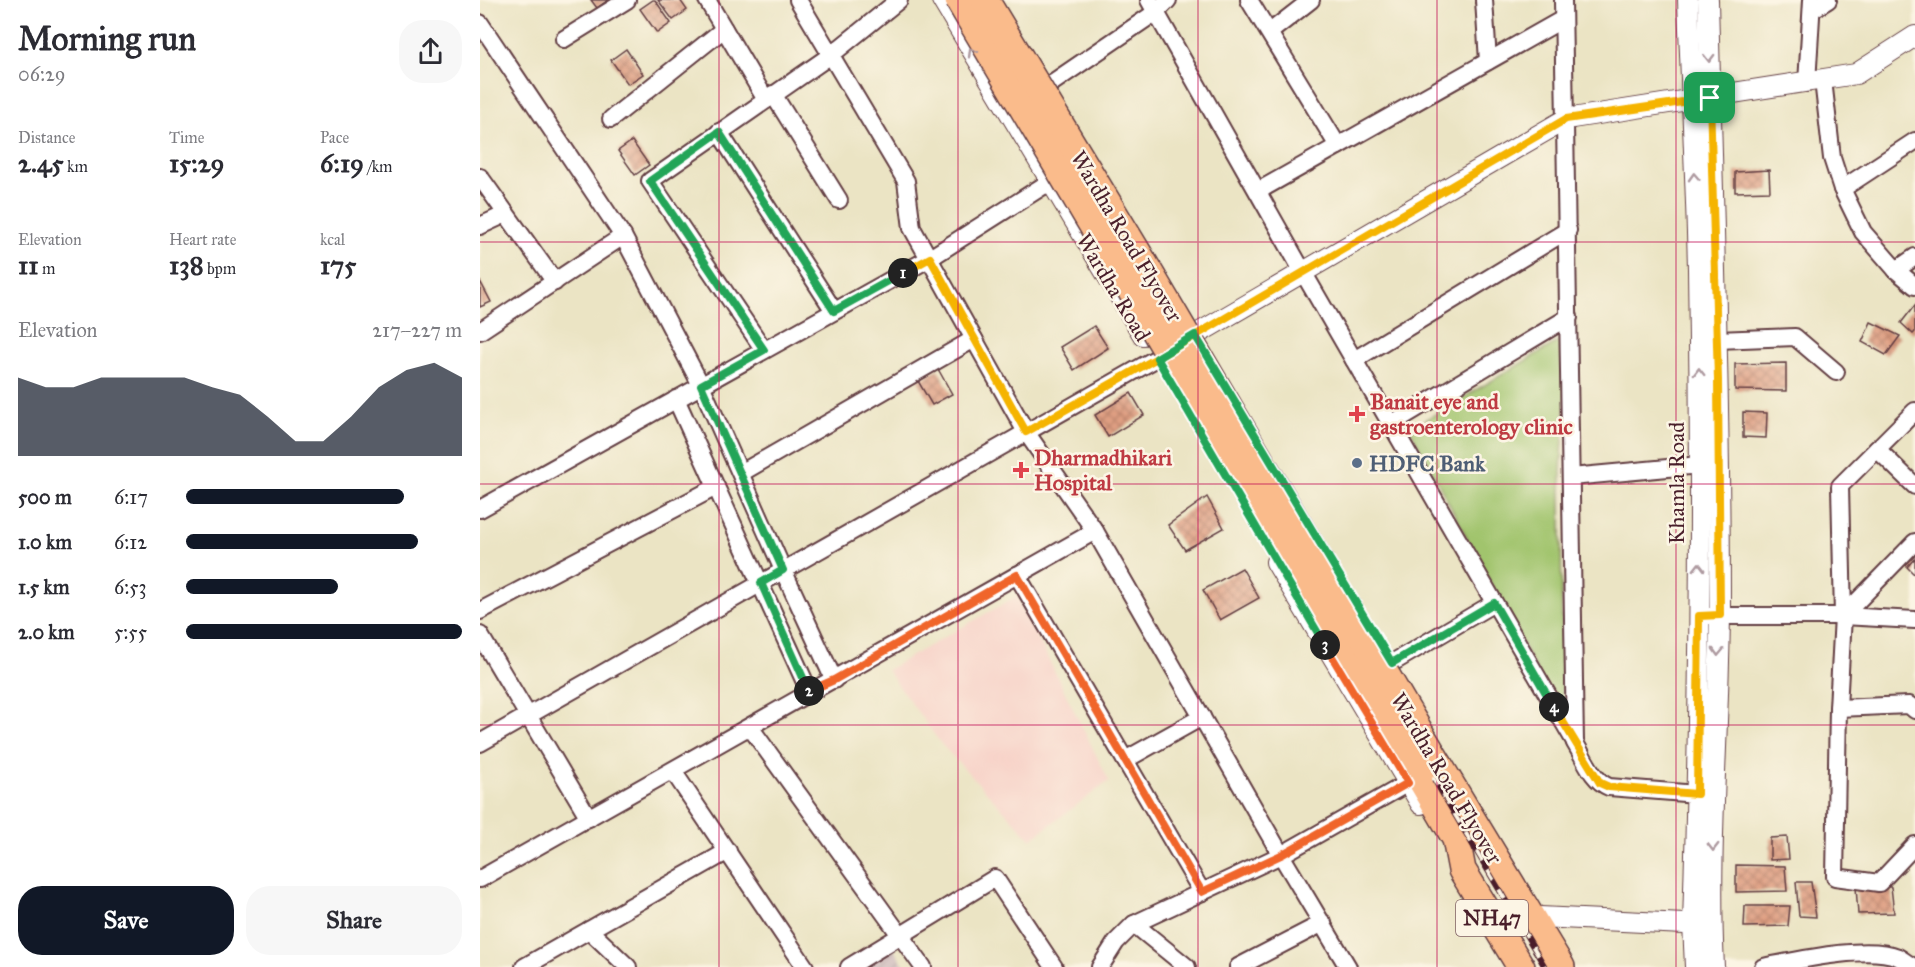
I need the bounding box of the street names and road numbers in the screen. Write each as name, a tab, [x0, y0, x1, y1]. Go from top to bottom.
street label: Wardha Road Flyover	[1065, 146, 1189, 326]
street label: Wardha Road	[1071, 228, 1157, 346]
street label: Khamla Road	[1663, 422, 1690, 544]
street label: Wardha Road Flyover	[1385, 688, 1509, 869]
road number: NH47	[1456, 900, 1528, 936]

